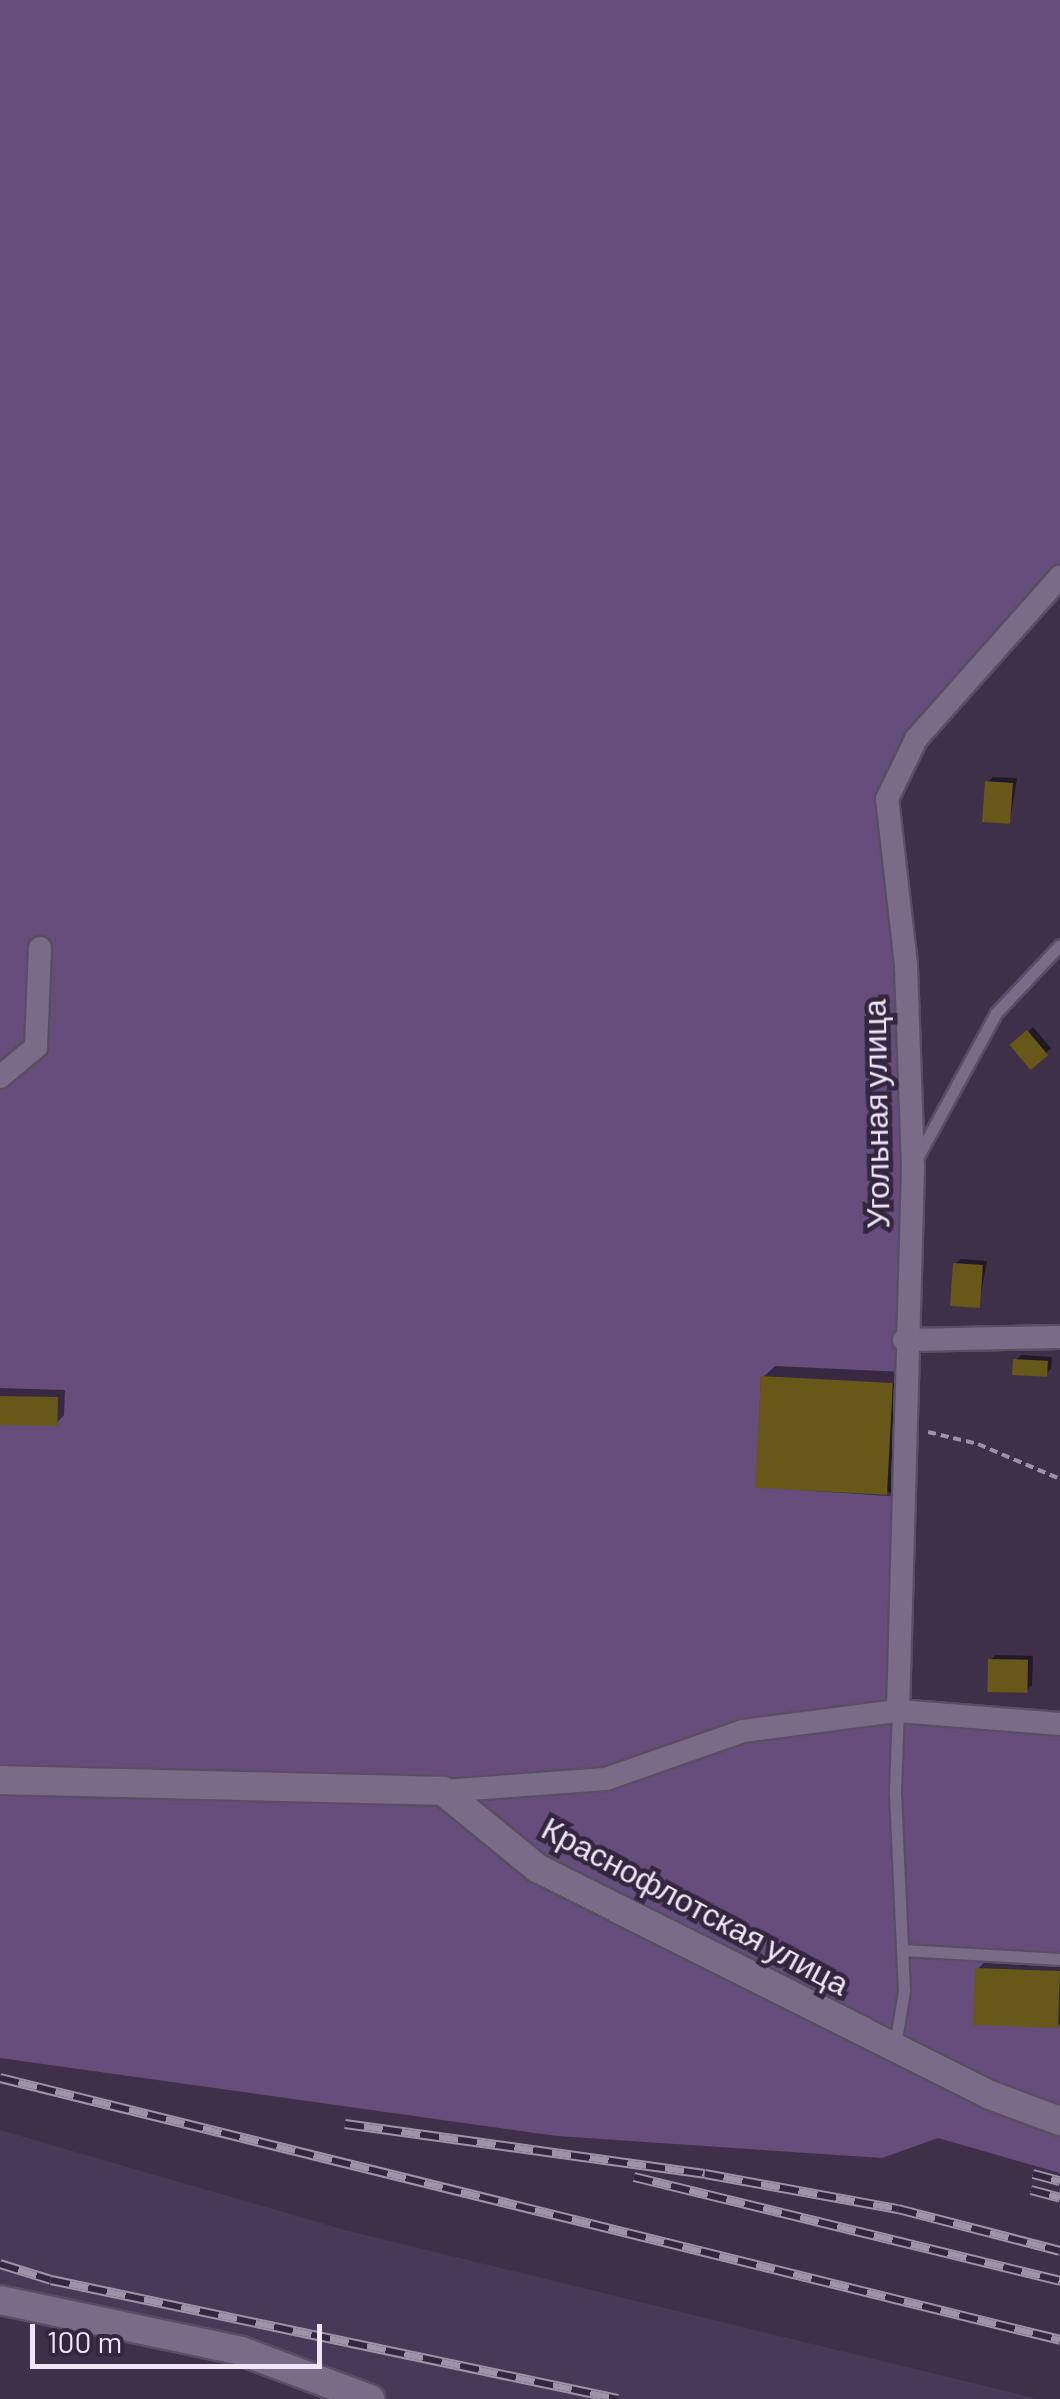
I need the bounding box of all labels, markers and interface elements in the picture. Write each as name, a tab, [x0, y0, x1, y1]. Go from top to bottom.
street label: Угольная улица	[854, 999, 896, 1229]
street label: Краснофлотская улица	[536, 1808, 856, 2002]
scale bar	[35, 2304, 328, 2366]
text: 100 m	[47, 2323, 122, 2359]

